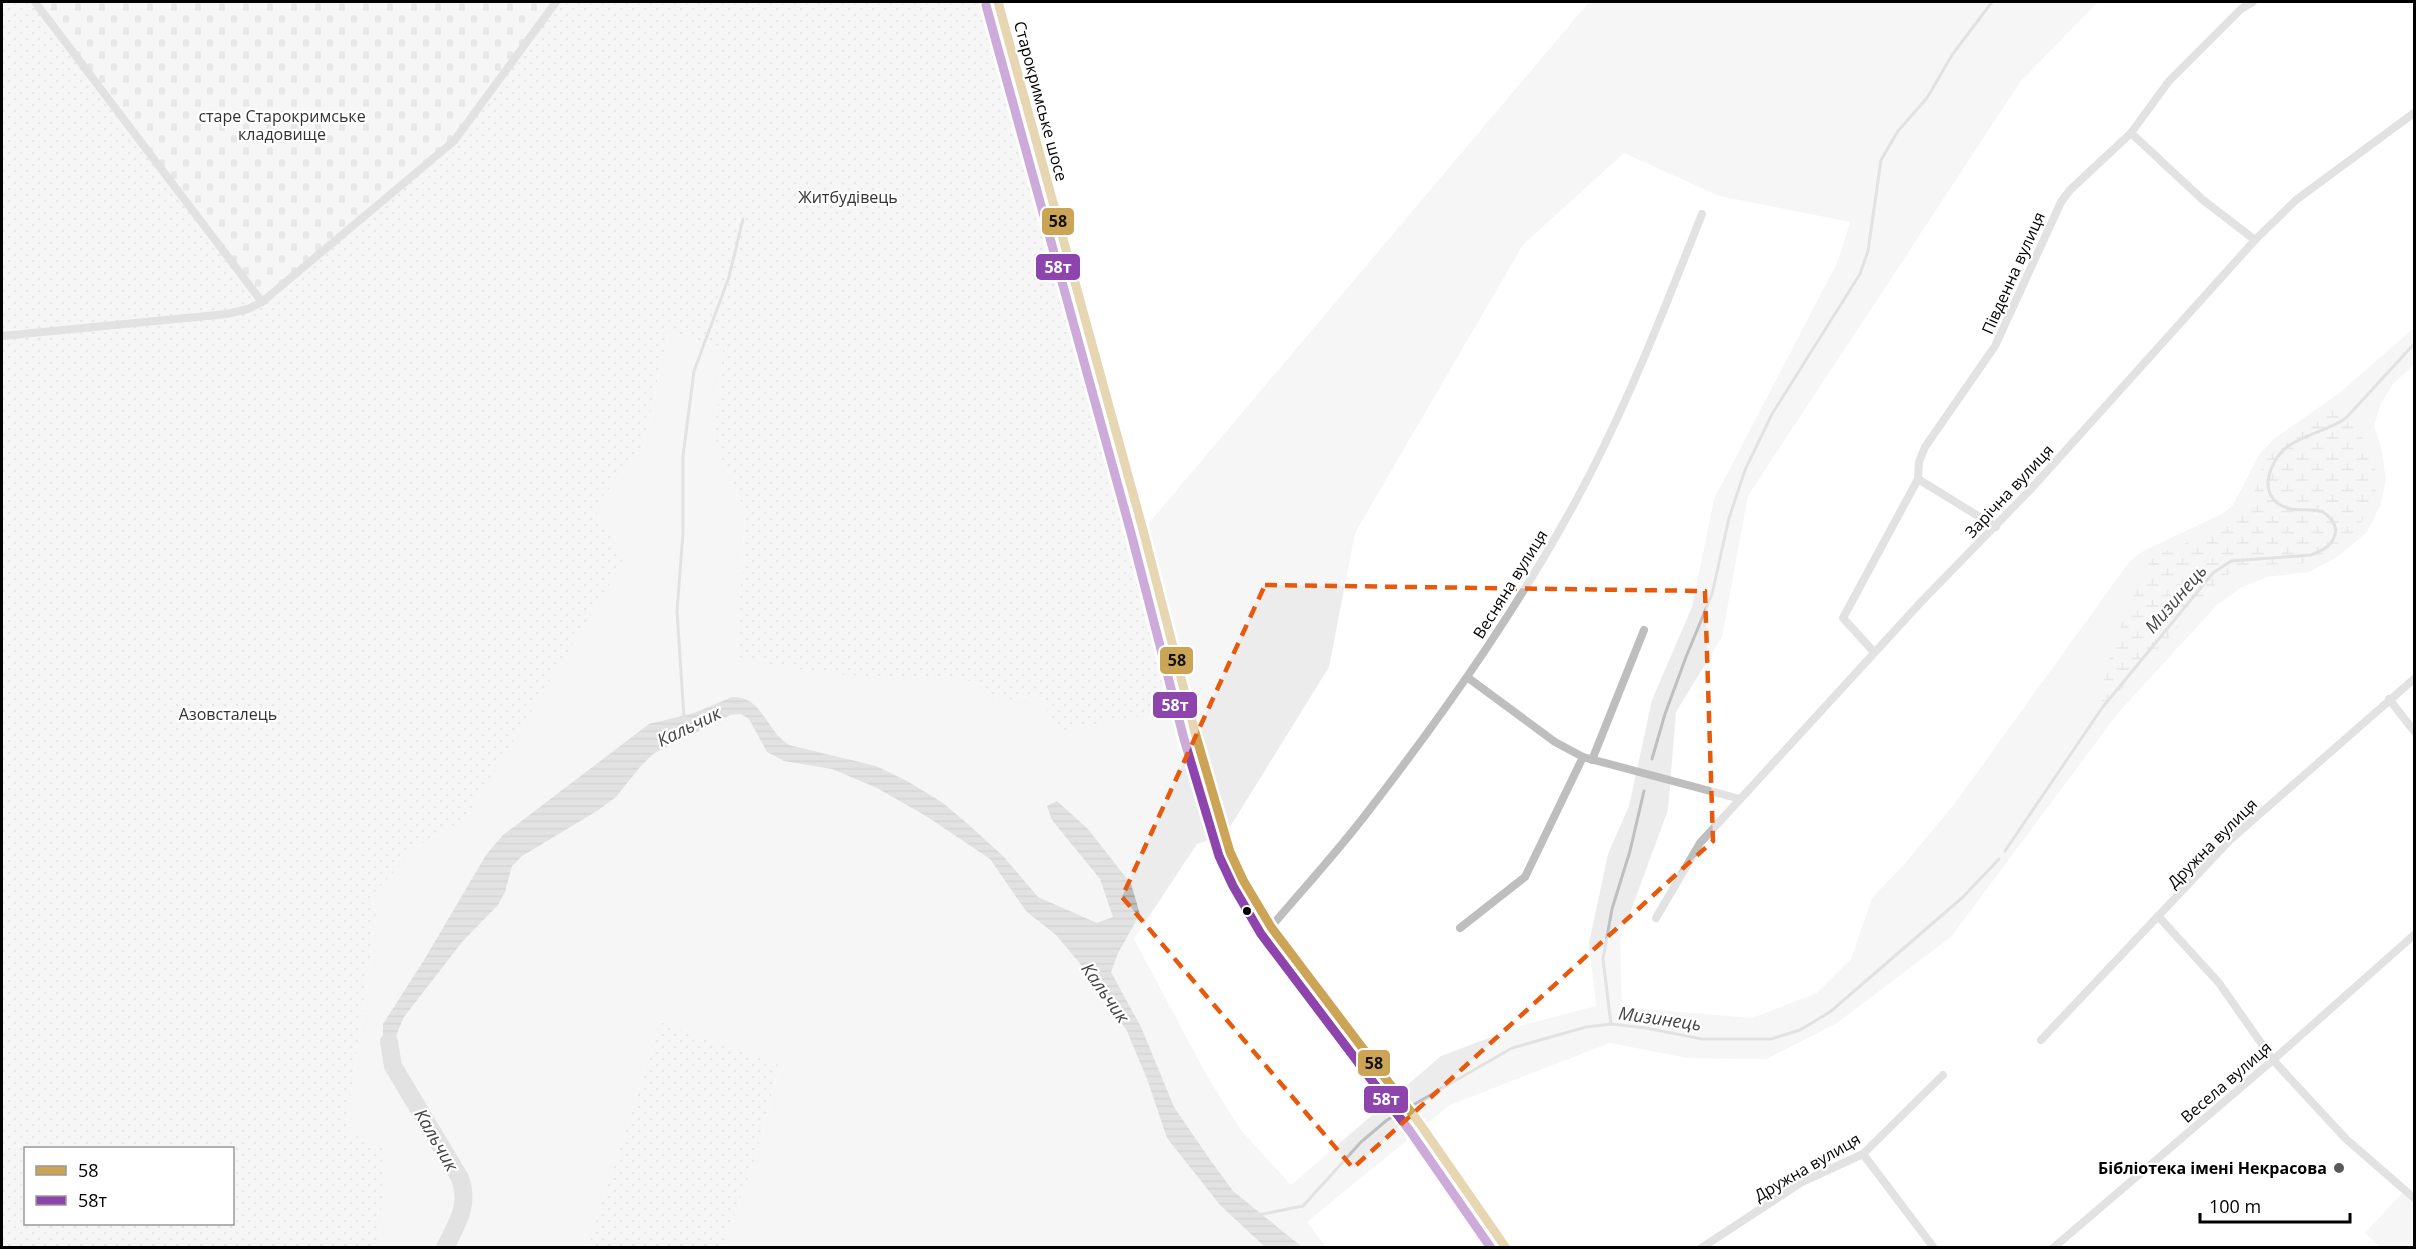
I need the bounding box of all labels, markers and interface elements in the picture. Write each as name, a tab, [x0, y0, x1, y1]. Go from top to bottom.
street label: Старокримське шосе	[1009, 19, 1073, 183]
park label: старе Старокримське кладовище	[198, 105, 366, 145]
park label: Житбудівець	[798, 186, 898, 208]
line badge: 58	[1041, 207, 1075, 236]
street label: Південна вулиця	[1976, 208, 2050, 338]
text: 58	[1049, 210, 1067, 232]
line badge: 58т	[1035, 253, 1081, 281]
text: 58т	[1044, 256, 1072, 278]
street label: Зарічна вулиця	[1960, 439, 2058, 543]
street label: Весняна вулиця	[1468, 525, 1552, 643]
water label: Мизинець	[2139, 559, 2212, 638]
line badge: 58	[1159, 646, 1194, 675]
text: 58	[1168, 649, 1186, 671]
line badge: 58т	[1152, 691, 1198, 719]
text: 58т	[1161, 694, 1189, 716]
water label: Кальчик	[653, 700, 726, 752]
park label: Азовсталець	[179, 703, 277, 725]
street label: Дружна вулиця	[2162, 793, 2262, 893]
unlabelled marker	[1241, 905, 1253, 917]
water label: Кальчик	[1076, 958, 1136, 1028]
water label: Мизинець	[1617, 1000, 1703, 1036]
street label: Весела вулиця	[2176, 1036, 2276, 1128]
line badge: 58	[1357, 1049, 1391, 1077]
text: 58	[1365, 1052, 1383, 1074]
line badge: 58т	[1363, 1085, 1409, 1114]
text: 58т	[1372, 1088, 1400, 1110]
water label: Кальчик	[409, 1104, 465, 1176]
street label: Дружна вулиця	[1750, 1128, 1864, 1206]
legend	[24, 1147, 234, 1225]
place label: Бібліотека імені Некрасова	[2098, 1157, 2327, 1179]
text: 58	[78, 1158, 99, 1182]
marker: Бібліотека імені Некрасова	[2332, 1161, 2346, 1175]
scale bar	[2200, 1186, 2350, 1224]
text: 58т	[78, 1188, 108, 1212]
text: 100 m	[2209, 1194, 2261, 1218]

